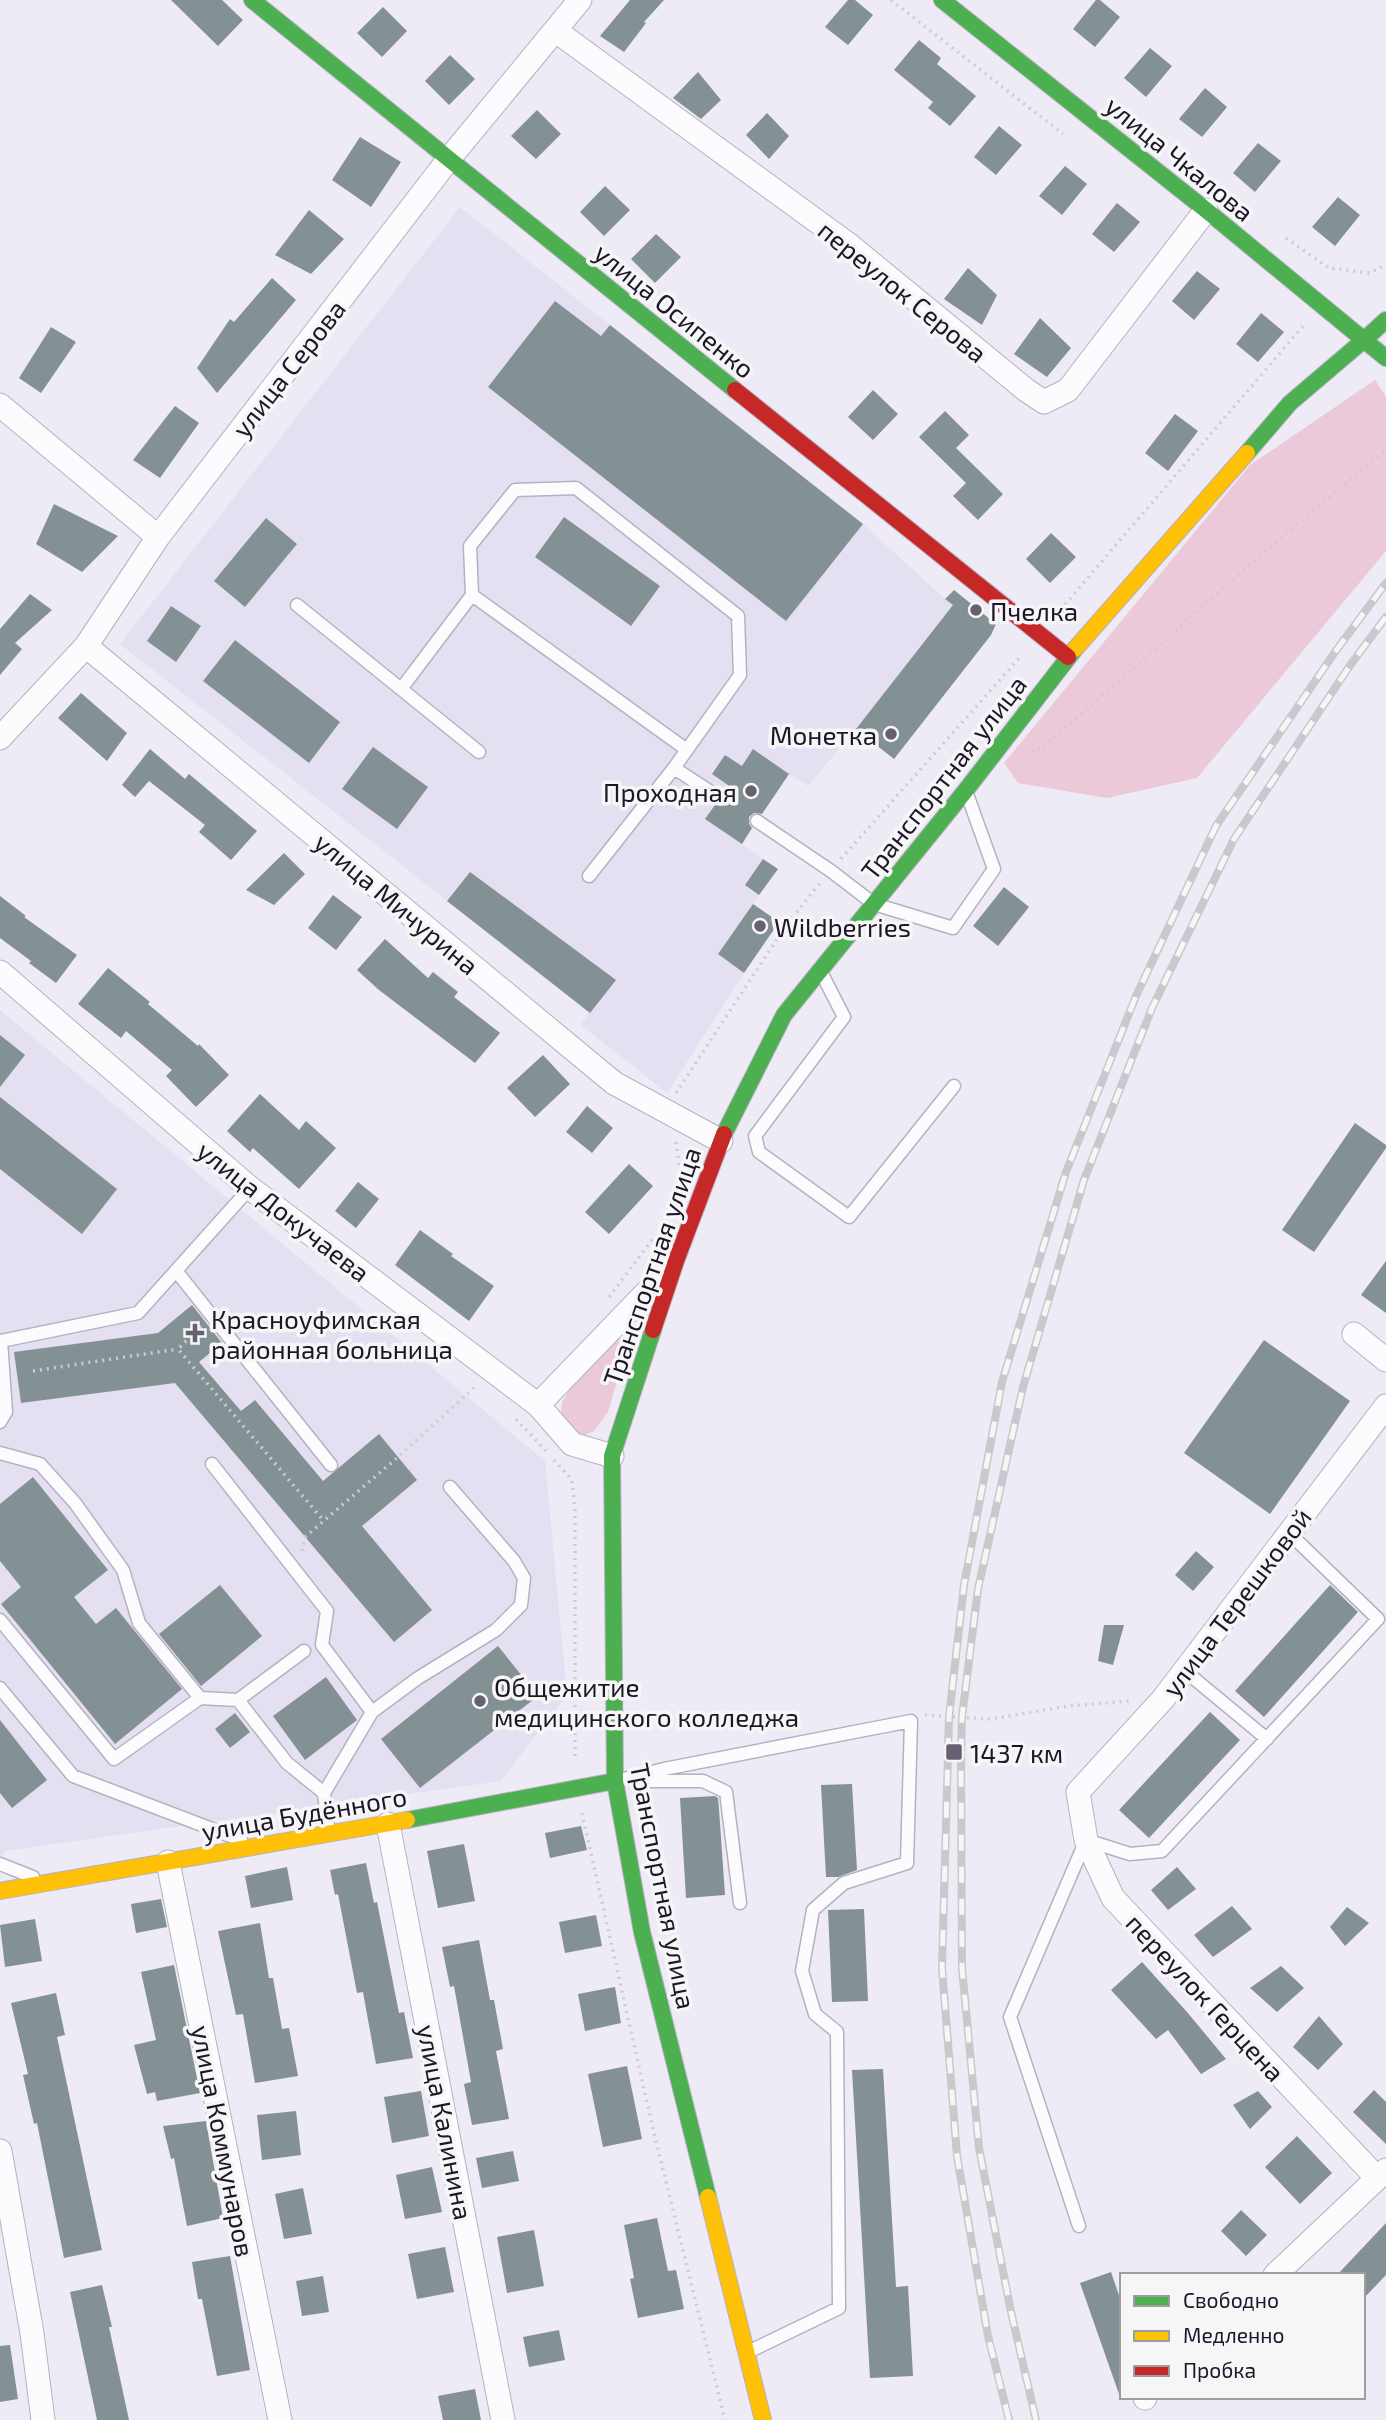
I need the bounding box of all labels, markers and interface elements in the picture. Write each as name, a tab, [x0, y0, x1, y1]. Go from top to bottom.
street label: улица Чкалова	[1099, 89, 1260, 228]
street label: переулок Серова	[812, 214, 993, 369]
street label: улица Осипенко	[588, 236, 761, 385]
street label: улица Серова	[225, 293, 352, 444]
place label: Пчелка	[990, 595, 1078, 626]
marker: Пчелка	[968, 602, 984, 618]
street label: Транспортная улица	[854, 669, 1033, 886]
place label: Монетка	[770, 719, 877, 750]
marker: Монетка	[883, 726, 899, 742]
place label: Проходная	[603, 776, 737, 807]
marker: Проходная	[743, 783, 759, 799]
street label: улица Мичурина	[308, 826, 485, 981]
place label: Wildberries	[774, 911, 911, 942]
marker: Wildberries	[752, 918, 768, 934]
street label: улица Докучаева	[191, 1134, 376, 1289]
street label: Транспортная улица	[596, 1143, 707, 1390]
place label: Красноуфимская районная больница	[211, 1303, 453, 1364]
marker: Красноуфимская районная больница	[185, 1323, 205, 1343]
street label: улица Терешковой	[1155, 1502, 1318, 1703]
place label: Общежитие медицинского колледжа	[494, 1671, 799, 1732]
marker: Общежитие медицинского колледжа	[472, 1693, 488, 1709]
place label: 1437 км	[970, 1737, 1063, 1768]
marker: 1437 км	[944, 1742, 964, 1762]
street label: Транспортная улица	[624, 1760, 703, 2012]
street label: улица Будённого	[199, 1780, 409, 1847]
street label: переулок Герцена	[1120, 1907, 1292, 2088]
street label: улица Калинина	[411, 2022, 480, 2222]
street label: улица Коммунаров	[185, 2023, 262, 2260]
legend	[1120, 2273, 1365, 2399]
text: Свободно	[1183, 2287, 1279, 2312]
text: Медленно	[1183, 2322, 1285, 2347]
text: Пробка	[1183, 2357, 1256, 2382]

